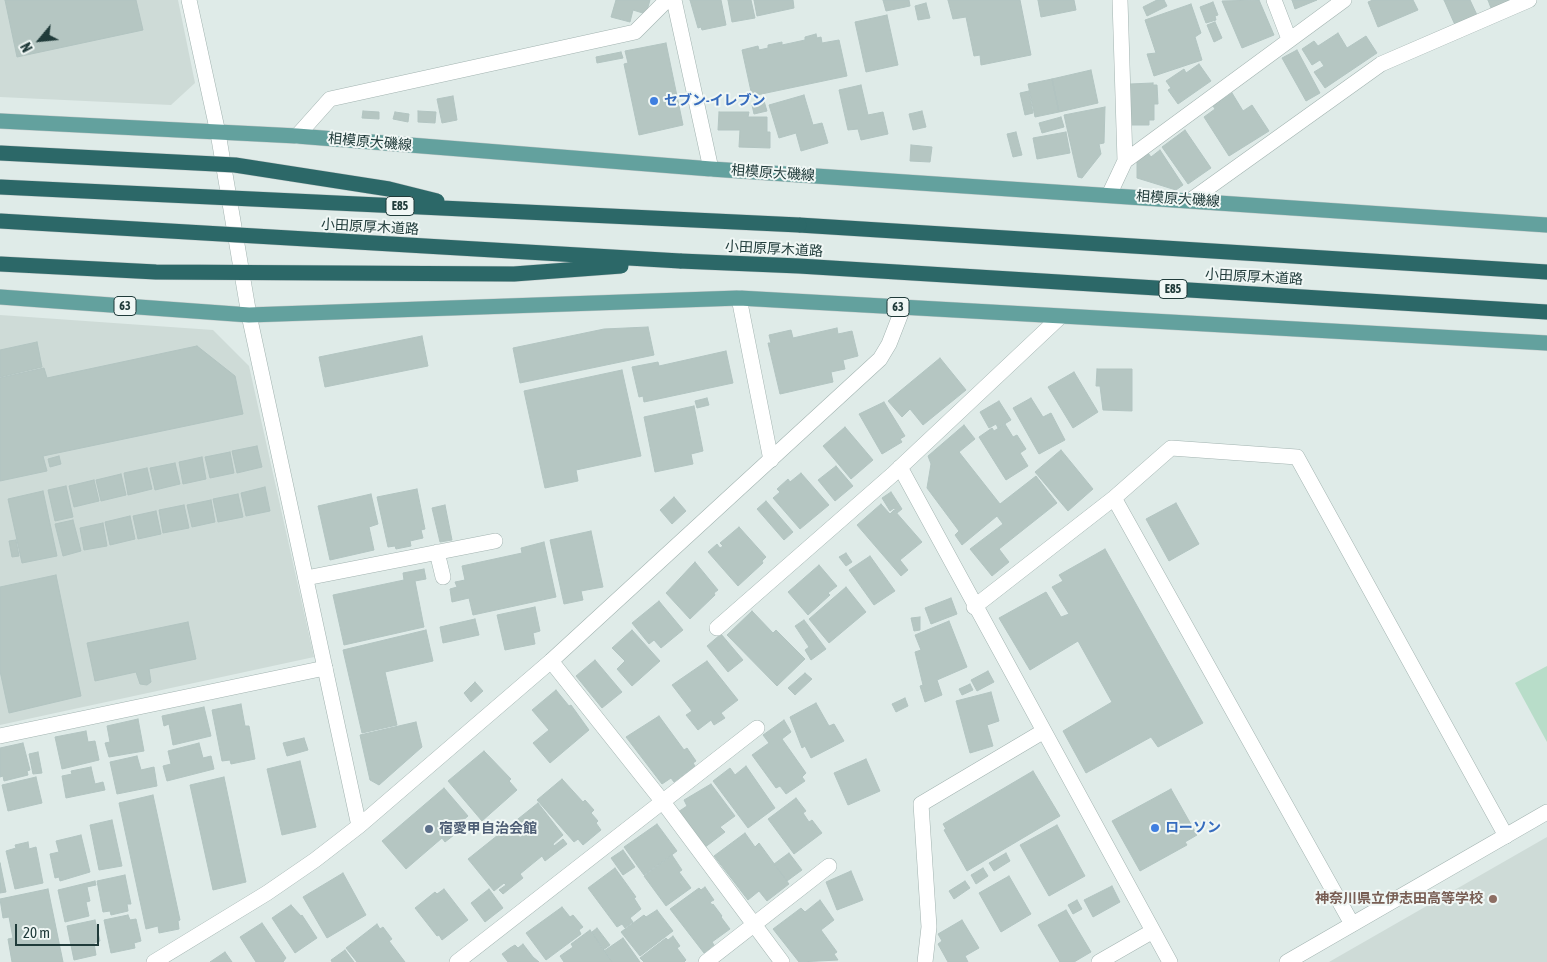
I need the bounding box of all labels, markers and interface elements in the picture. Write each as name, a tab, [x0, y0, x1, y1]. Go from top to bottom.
north arrow	[15, 15, 65, 65]
text: N	[18, 40, 36, 54]
place label: セブン-イレブン	[664, 93, 765, 109]
marker: セブン-イレブン	[648, 95, 660, 107]
street label: 相模原大磯線	[327, 130, 413, 154]
street label: 相模原大磯線	[731, 162, 815, 184]
street label: 相模原大磯線	[1136, 188, 1220, 210]
road number: E85	[386, 197, 414, 216]
street label: 小田原厚木道路	[321, 216, 419, 238]
street label: 小田原厚木道路	[725, 238, 823, 260]
street label: 小田原厚木道路	[1205, 266, 1303, 288]
road number: E85	[1159, 280, 1187, 298]
road number: 63	[114, 296, 136, 316]
road number: 63	[887, 298, 909, 316]
place label: ローソン	[1165, 820, 1221, 836]
place label: 宿愛甲自治会館	[439, 821, 537, 837]
marker: ローソン	[1149, 822, 1161, 834]
marker: 宿愛甲自治会館	[423, 823, 435, 835]
place label: 神奈川県立伊志田高等学校	[1315, 891, 1483, 907]
marker: 神奈川県立伊志田高等学校	[1487, 893, 1499, 905]
scale bar	[18, 914, 101, 946]
text: 20 m	[23, 924, 50, 941]

